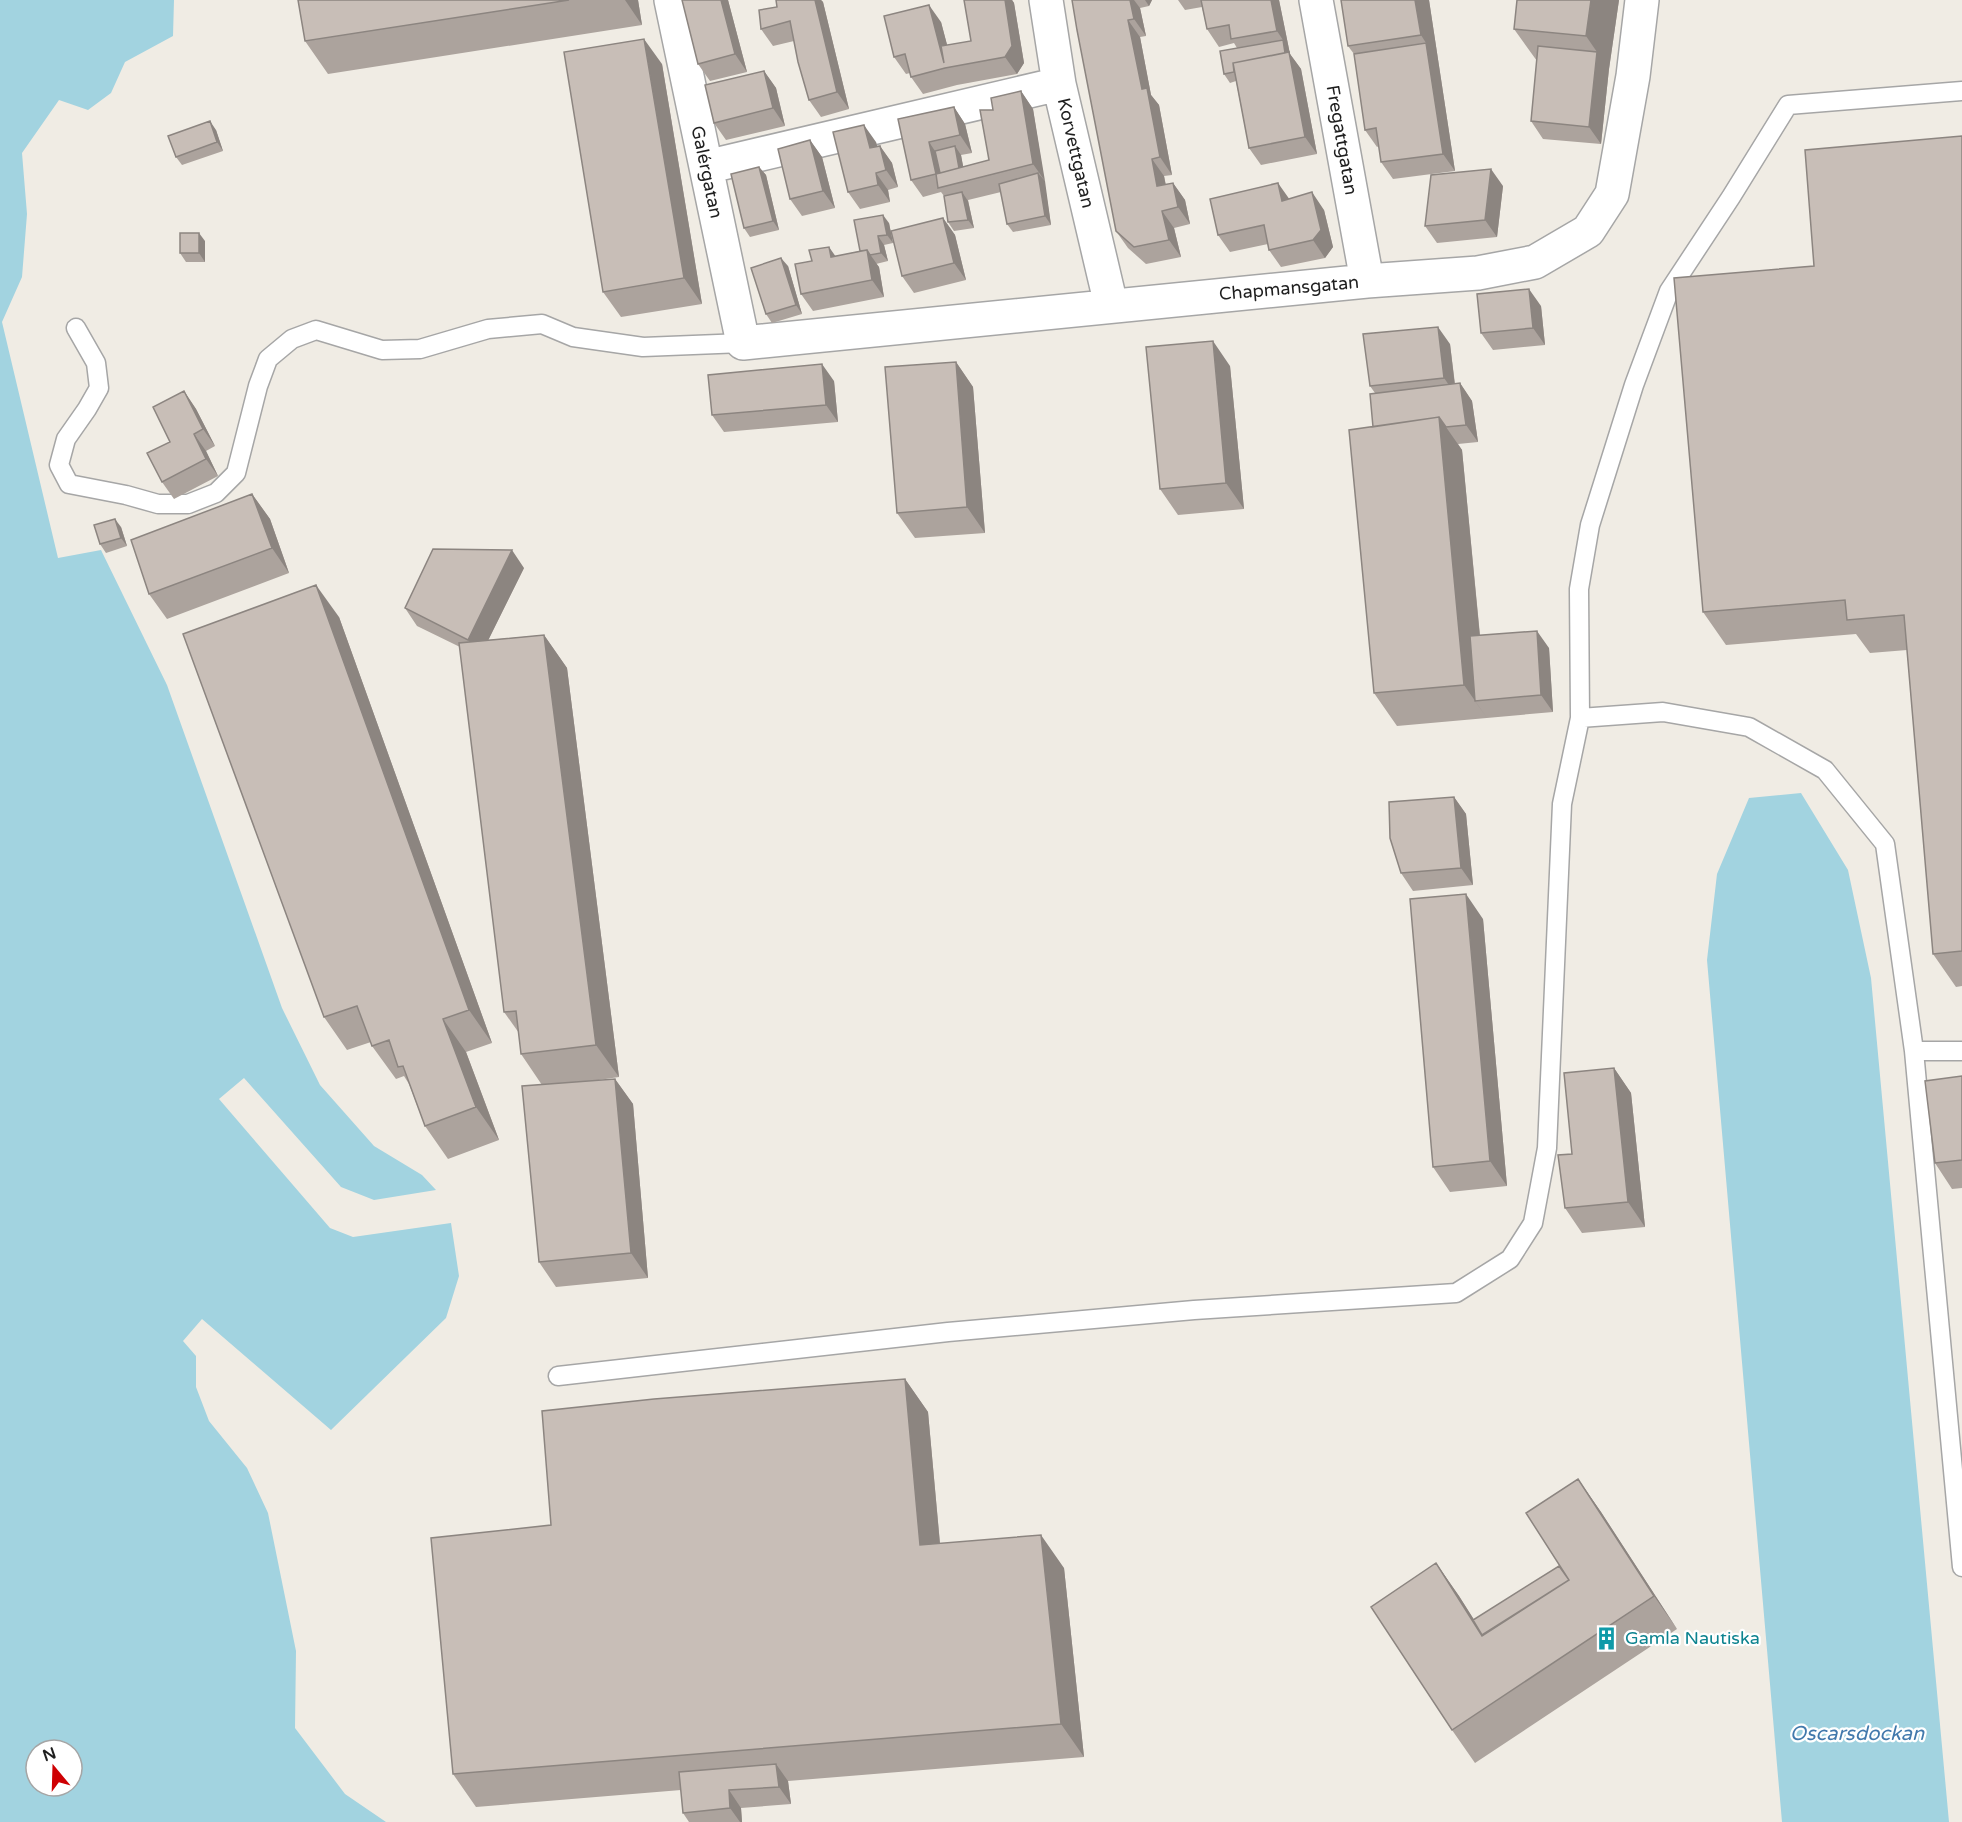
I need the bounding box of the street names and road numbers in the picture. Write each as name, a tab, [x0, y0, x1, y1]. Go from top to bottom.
street label: Fregattgatan	[1321, 83, 1363, 197]
street label: Korvettgatan	[1053, 96, 1099, 210]
street label: Galérgatan	[686, 124, 728, 220]
street label: Chapmansgatan	[1218, 271, 1360, 305]

